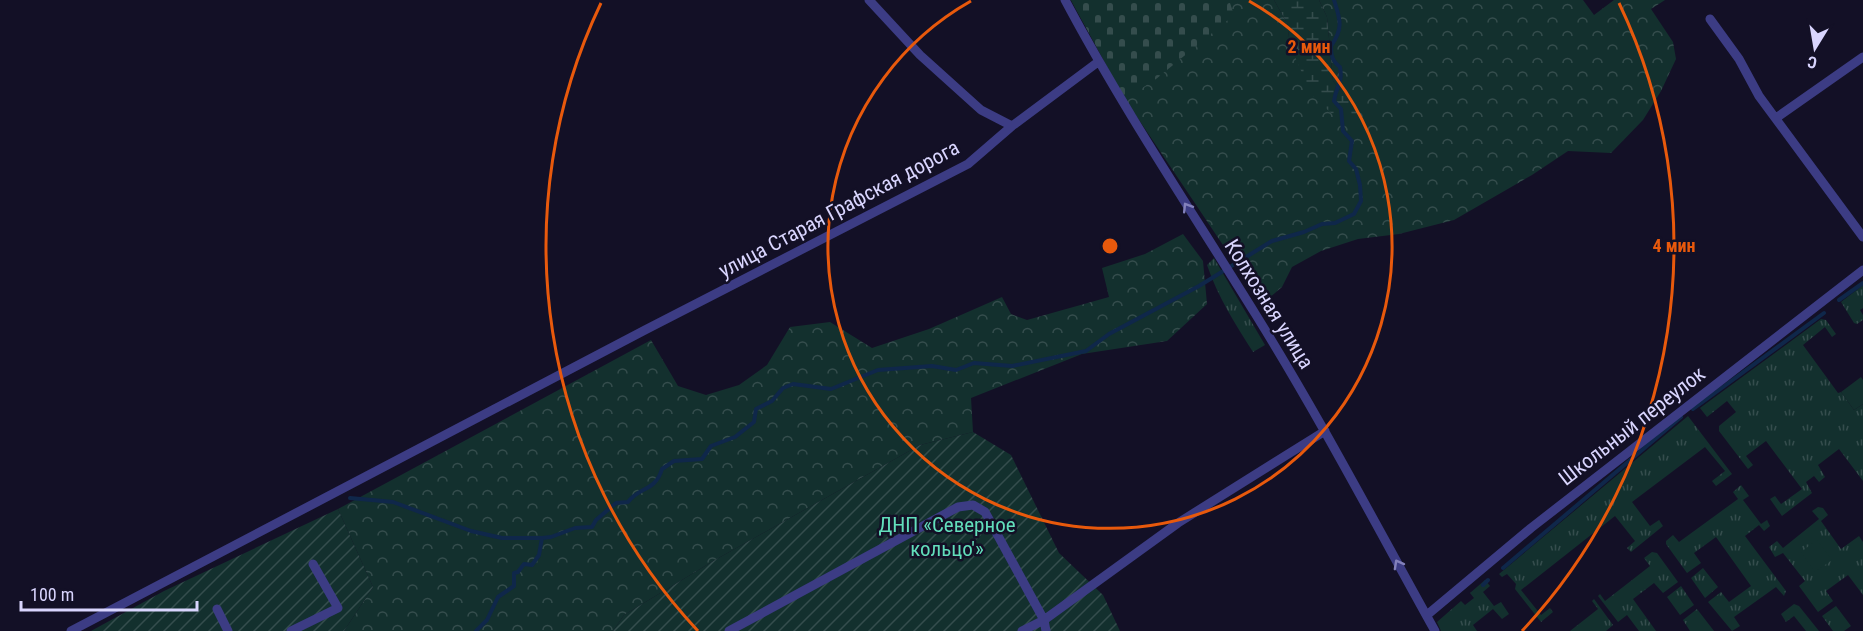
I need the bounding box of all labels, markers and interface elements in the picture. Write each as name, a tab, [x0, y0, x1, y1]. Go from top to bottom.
north arrow	[1785, 18, 1845, 78]
text: 2 мин	[1287, 36, 1331, 57]
text: С	[1806, 52, 1819, 72]
street label: улица Старая Графская дорога	[715, 135, 963, 283]
one-way arrow	[1183, 203, 1195, 213]
street label: Колхозная улица	[1220, 235, 1318, 373]
text: 4 мин	[1652, 235, 1696, 256]
centre of rings	[1100, 236, 1120, 256]
street label: Школьный переулок	[1554, 361, 1710, 491]
park label: ДНП «Северное кольцо'»	[878, 513, 1016, 561]
one-way arrow	[1394, 560, 1405, 570]
scale bar	[21, 574, 196, 612]
text: 100 m	[30, 584, 74, 605]

